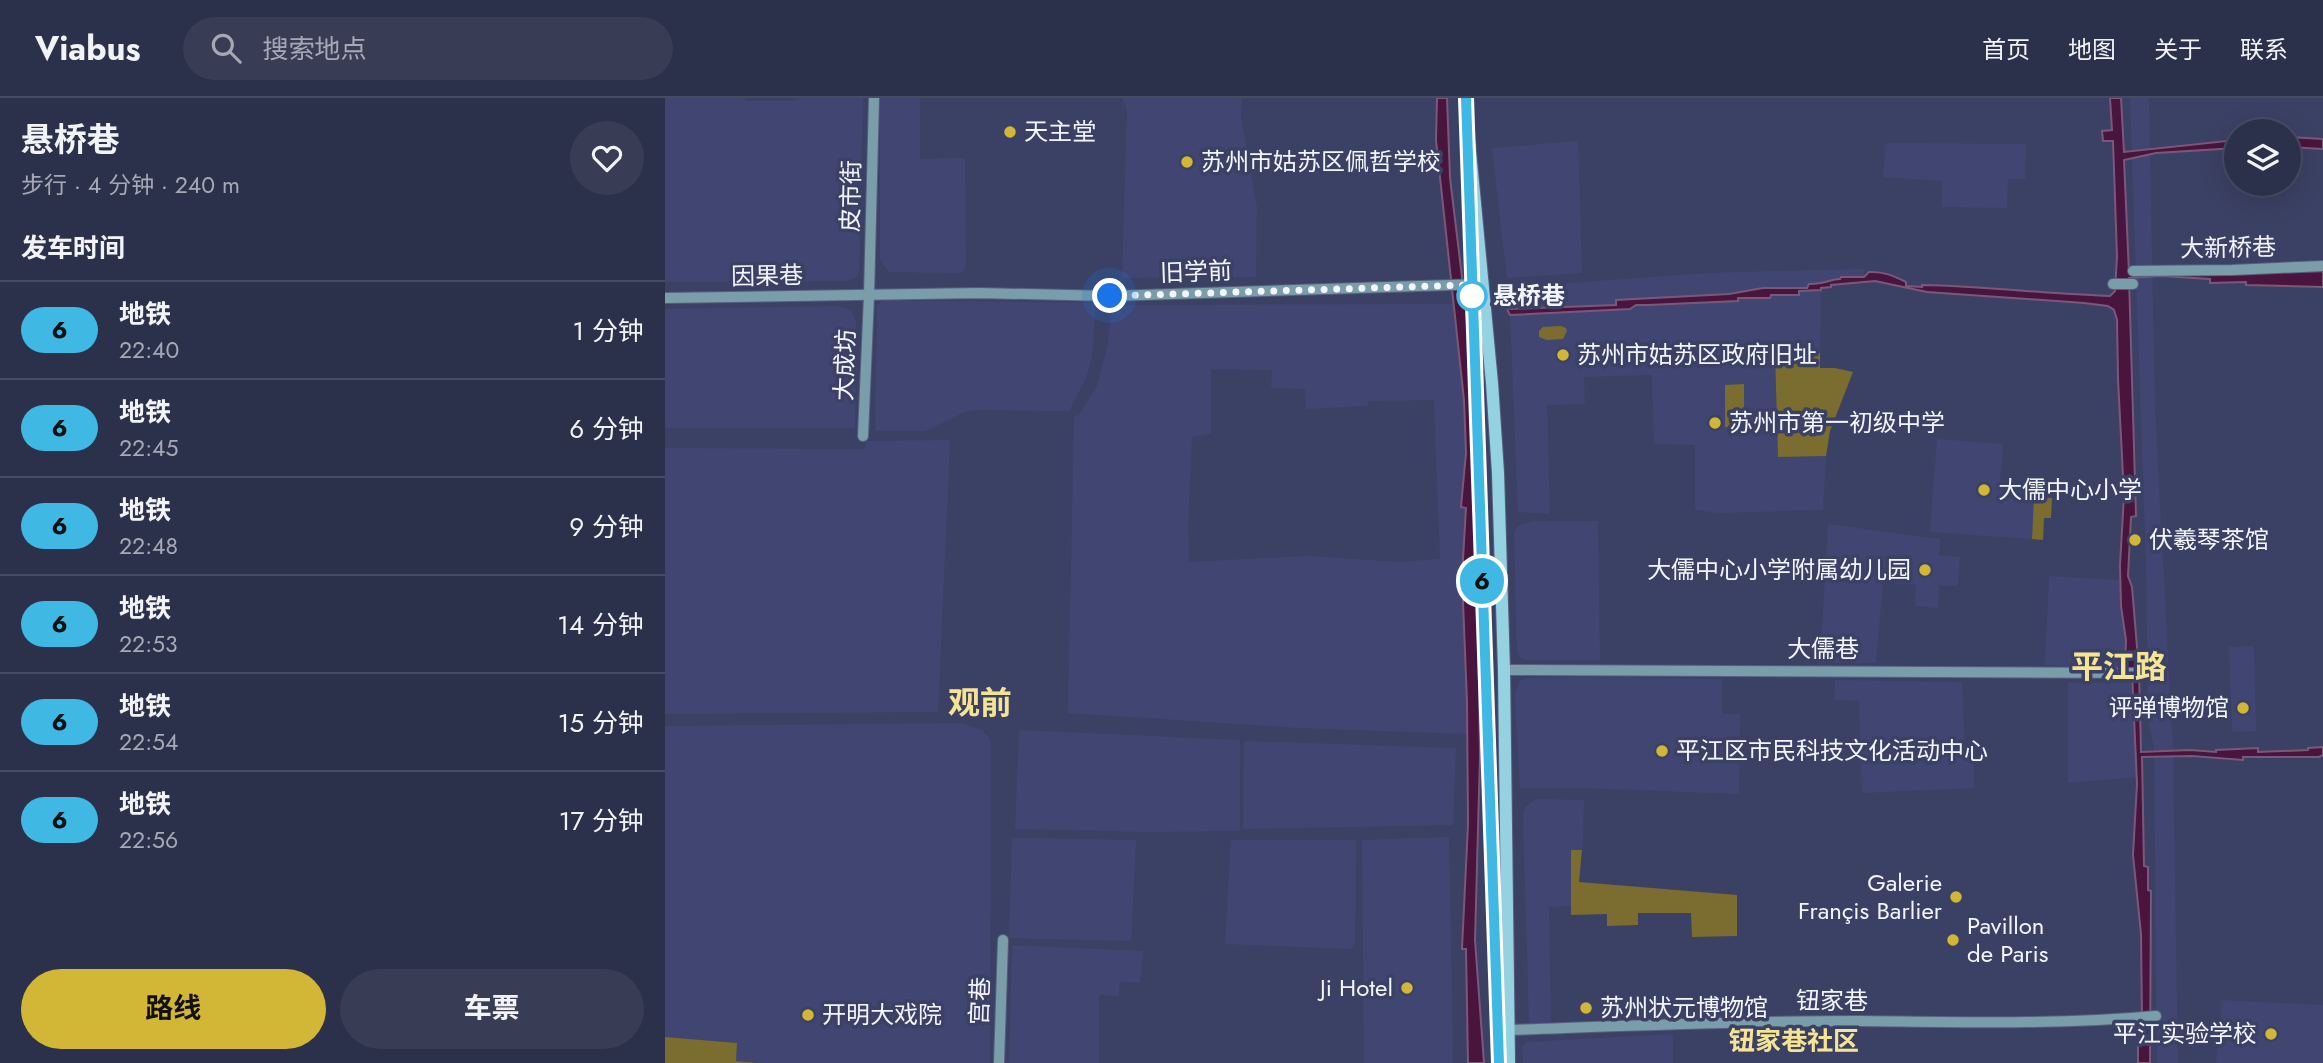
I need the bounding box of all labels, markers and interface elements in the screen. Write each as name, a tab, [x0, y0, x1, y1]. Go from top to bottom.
search box	[183, 17, 673, 80]
text: Viabus	[35, 25, 141, 72]
icon: search	[207, 29, 245, 67]
text: 搜索地点	[263, 30, 367, 68]
text: 首页	[1982, 32, 2030, 67]
text: 地图	[2068, 32, 2116, 67]
text: 关于	[2154, 32, 2202, 67]
text: 联系	[2240, 32, 2288, 67]
place label: 天主堂	[1024, 114, 1096, 149]
text: 悬桥巷	[21, 116, 120, 163]
map controls	[2224, 119, 2301, 196]
button: layers	[2224, 119, 2301, 196]
button: heart	[570, 121, 644, 195]
marker: 天主堂	[1002, 124, 1018, 140]
place label: 苏州市姑苏区佩哲学校	[1201, 144, 1441, 179]
marker: 苏州市姑苏区佩哲学校	[1179, 154, 1195, 170]
street label: 皮市街	[832, 160, 869, 232]
text: 步行 · 4 分钟 · 240 m	[21, 168, 240, 202]
text: 发车时间	[21, 229, 125, 267]
street label: 大新桥巷	[2180, 229, 2276, 266]
street label: 旧学前	[1159, 253, 1233, 290]
street label: 因果巷	[731, 257, 803, 294]
your location	[1092, 278, 1127, 313]
place label: 悬桥巷	[1493, 278, 1565, 313]
marker: 悬桥巷	[1457, 281, 1487, 311]
text: 地铁	[119, 295, 171, 333]
text: 6	[51, 312, 68, 347]
text: 1 分钟	[572, 312, 644, 350]
street label: 大成坊	[826, 328, 863, 402]
text: 22:40	[119, 333, 179, 367]
place label: 苏州市姑苏区政府旧址	[1577, 337, 1817, 372]
marker: 苏州市姑苏区政府旧址	[1555, 347, 1571, 363]
text: 地铁	[119, 393, 171, 431]
place label: 苏州市第一初级中学	[1729, 405, 1945, 440]
text: 6	[51, 410, 68, 445]
text: 6 分钟	[569, 410, 644, 448]
marker: 苏州市第一初级中学	[1707, 415, 1723, 431]
text: 22:45	[119, 431, 178, 465]
place label: 大儒中心小学	[1998, 472, 2142, 507]
marker: 大儒中心小学	[1976, 482, 1992, 498]
text: 地铁	[119, 491, 171, 529]
text: 6	[51, 508, 68, 543]
text: 9 分钟	[569, 508, 644, 546]
place label: 伏羲琴茶馆	[2149, 522, 2269, 557]
text: 22:48	[119, 529, 178, 563]
marker: 伏羲琴茶馆	[2127, 532, 2143, 548]
place label: 大儒中心小学附属幼儿园	[1647, 552, 1911, 587]
line badge: 6	[1459, 558, 1505, 604]
marker: 大儒中心小学附属幼儿园	[1917, 562, 1933, 578]
text: 6	[1474, 563, 1490, 598]
text: 地铁	[119, 589, 171, 627]
text: 6	[51, 606, 68, 641]
text: 14 分钟	[557, 606, 644, 644]
text: 22:53	[119, 627, 178, 661]
street label: 大儒巷	[1787, 631, 1859, 666]
district label: 平江路	[2071, 644, 2167, 690]
district label: 观前	[948, 680, 1012, 726]
text: 地铁	[119, 687, 171, 725]
place label: 评弹博物馆	[2109, 690, 2229, 725]
marker: 评弹博物馆	[2235, 700, 2251, 716]
text: 6	[51, 704, 68, 739]
text: 15 分钟	[558, 704, 644, 742]
text: 22:54	[119, 725, 178, 759]
place label: 平江区市民科技文化活动中心	[1676, 733, 1988, 768]
marker: 平江区市民科技文化活动中心	[1654, 743, 1670, 759]
text: 地铁	[119, 785, 171, 823]
text: 6	[51, 802, 68, 837]
text: 17 分钟	[559, 802, 644, 840]
text: 22:56	[119, 823, 178, 857]
place label: Galerie Françis Barlier	[1798, 865, 1943, 928]
marker: Galerie Françis Barlier	[1948, 889, 1964, 905]
place label: Pavillon de Paris	[1967, 908, 2048, 971]
marker: Pavillon de Paris	[1945, 932, 1961, 948]
button: 路线	[21, 969, 326, 1049]
button: 车票	[340, 969, 644, 1049]
place label: Ji Hotel	[1317, 970, 1393, 1005]
street label: 宫巷	[961, 976, 998, 1026]
marker: Ji Hotel	[1399, 980, 1415, 996]
street label: 钮家巷	[1796, 983, 1868, 1018]
place label: 苏州状元博物馆	[1600, 990, 1768, 1025]
place label: 开明大戏院	[822, 997, 942, 1032]
marker: 苏州状元博物馆	[1578, 1000, 1594, 1016]
marker: 开明大戏院	[800, 1007, 816, 1023]
place label: 平江实验学校	[2113, 1016, 2257, 1051]
district label: 钮家巷社区	[1729, 1022, 1859, 1060]
marker: 平江实验学校	[2263, 1026, 2279, 1042]

